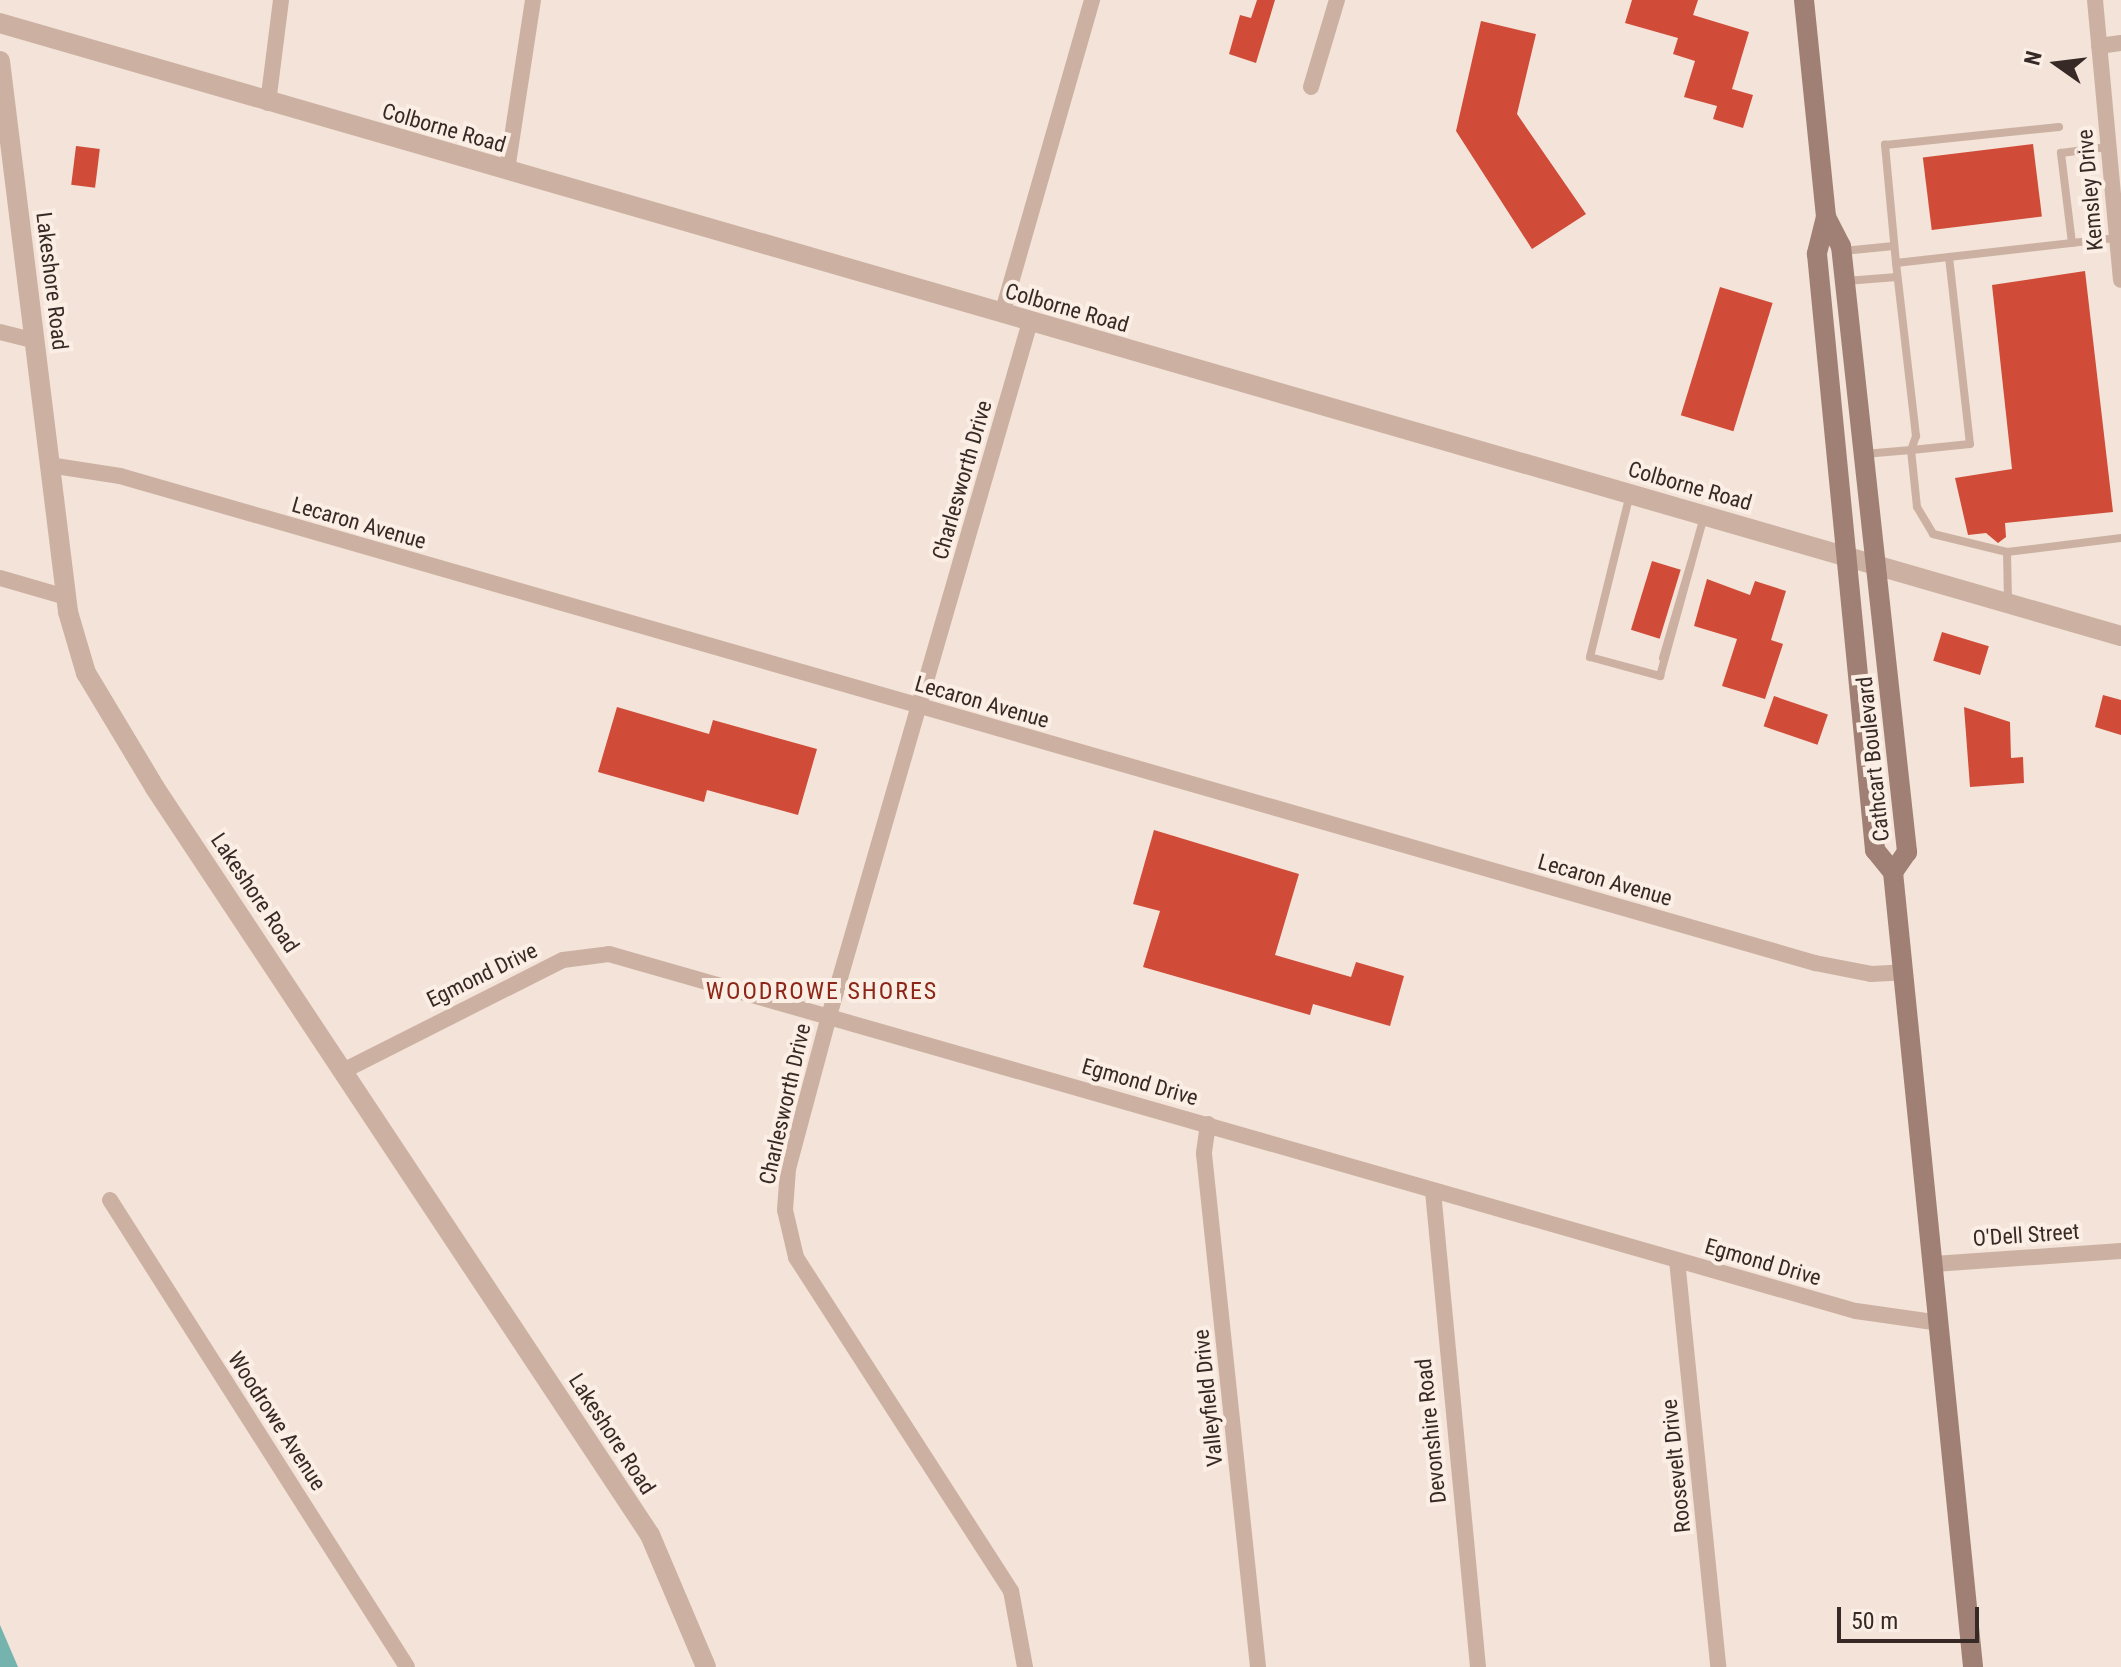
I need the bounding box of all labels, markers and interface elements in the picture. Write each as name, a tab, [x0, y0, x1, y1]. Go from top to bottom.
north arrow	[2017, 24, 2097, 104]
text: N	[2019, 49, 2047, 68]
street label: Colborne Road	[379, 98, 509, 158]
street label: Kemsley Drive	[2072, 128, 2108, 252]
street label: Lakeshore Road	[30, 211, 74, 351]
street label: Colborne Road	[1002, 278, 1132, 338]
street label: Charlesworth Drive	[927, 397, 997, 563]
street label: Colborne Road	[1625, 456, 1755, 516]
street label: Lecaron Avenue	[289, 491, 429, 555]
street label: Lecaron Avenue	[912, 670, 1052, 734]
street label: Cathcart Boulevard	[1851, 675, 1895, 843]
street label: Lakeshore Road	[205, 828, 305, 958]
street label: Lecaron Avenue	[1535, 848, 1675, 912]
street label: Egmond Drive	[422, 937, 542, 1013]
district label: WOODROWE SHORES	[706, 978, 938, 1006]
street label: Charlesworth Drive	[754, 1021, 816, 1187]
street label: Egmond Drive	[1079, 1053, 1201, 1111]
street label: O'Dell Street	[1972, 1218, 2080, 1252]
street label: Egmond Drive	[1702, 1233, 1824, 1291]
street label: Valleyfield Drive	[1188, 1328, 1228, 1468]
street label: Woodrowe Avenue	[222, 1347, 332, 1495]
street label: Devonshire Road	[1410, 1357, 1452, 1505]
street label: Lakeshore Road	[563, 1369, 661, 1499]
street label: Roosevelt Drive	[1656, 1398, 1696, 1534]
scale bar	[1841, 1591, 1983, 1641]
text: 50 m	[1851, 1607, 1898, 1635]

